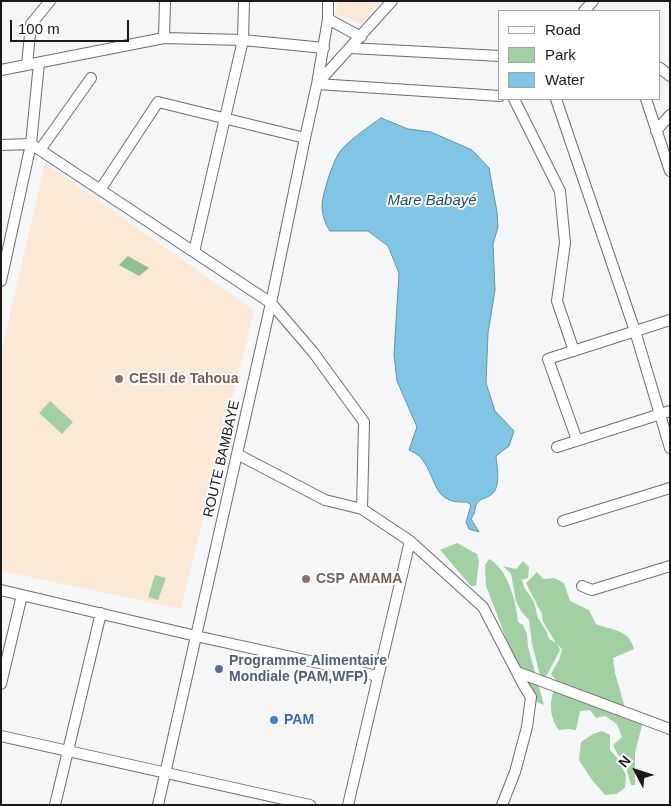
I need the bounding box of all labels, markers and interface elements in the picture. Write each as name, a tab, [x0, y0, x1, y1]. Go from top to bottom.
scale bar	[12, 10, 131, 42]
legend	[498, 10, 661, 100]
text: 100 m	[18, 20, 60, 37]
text: Road	[545, 21, 581, 38]
text: Park	[545, 46, 576, 63]
text: Water	[545, 71, 584, 88]
water label: Mare Babayé	[387, 192, 477, 210]
place label: CESII de Tahoua	[129, 371, 238, 387]
marker: CESII de Tahoua	[113, 373, 125, 385]
street label: ROUTE BAMBAYE	[200, 399, 244, 519]
place label: CSP AMAMA	[316, 571, 402, 587]
marker: CSP AMAMA	[300, 573, 312, 585]
place label: Programme Alimentaire Mondiale (PAM,WFP)	[229, 653, 387, 686]
marker: Programme Alimentaire Mondiale (PAM,WFP)	[213, 663, 225, 675]
place label: PAM	[284, 712, 314, 728]
marker: PAM	[268, 714, 280, 726]
north arrow	[611, 746, 661, 796]
text: N	[615, 752, 634, 770]

